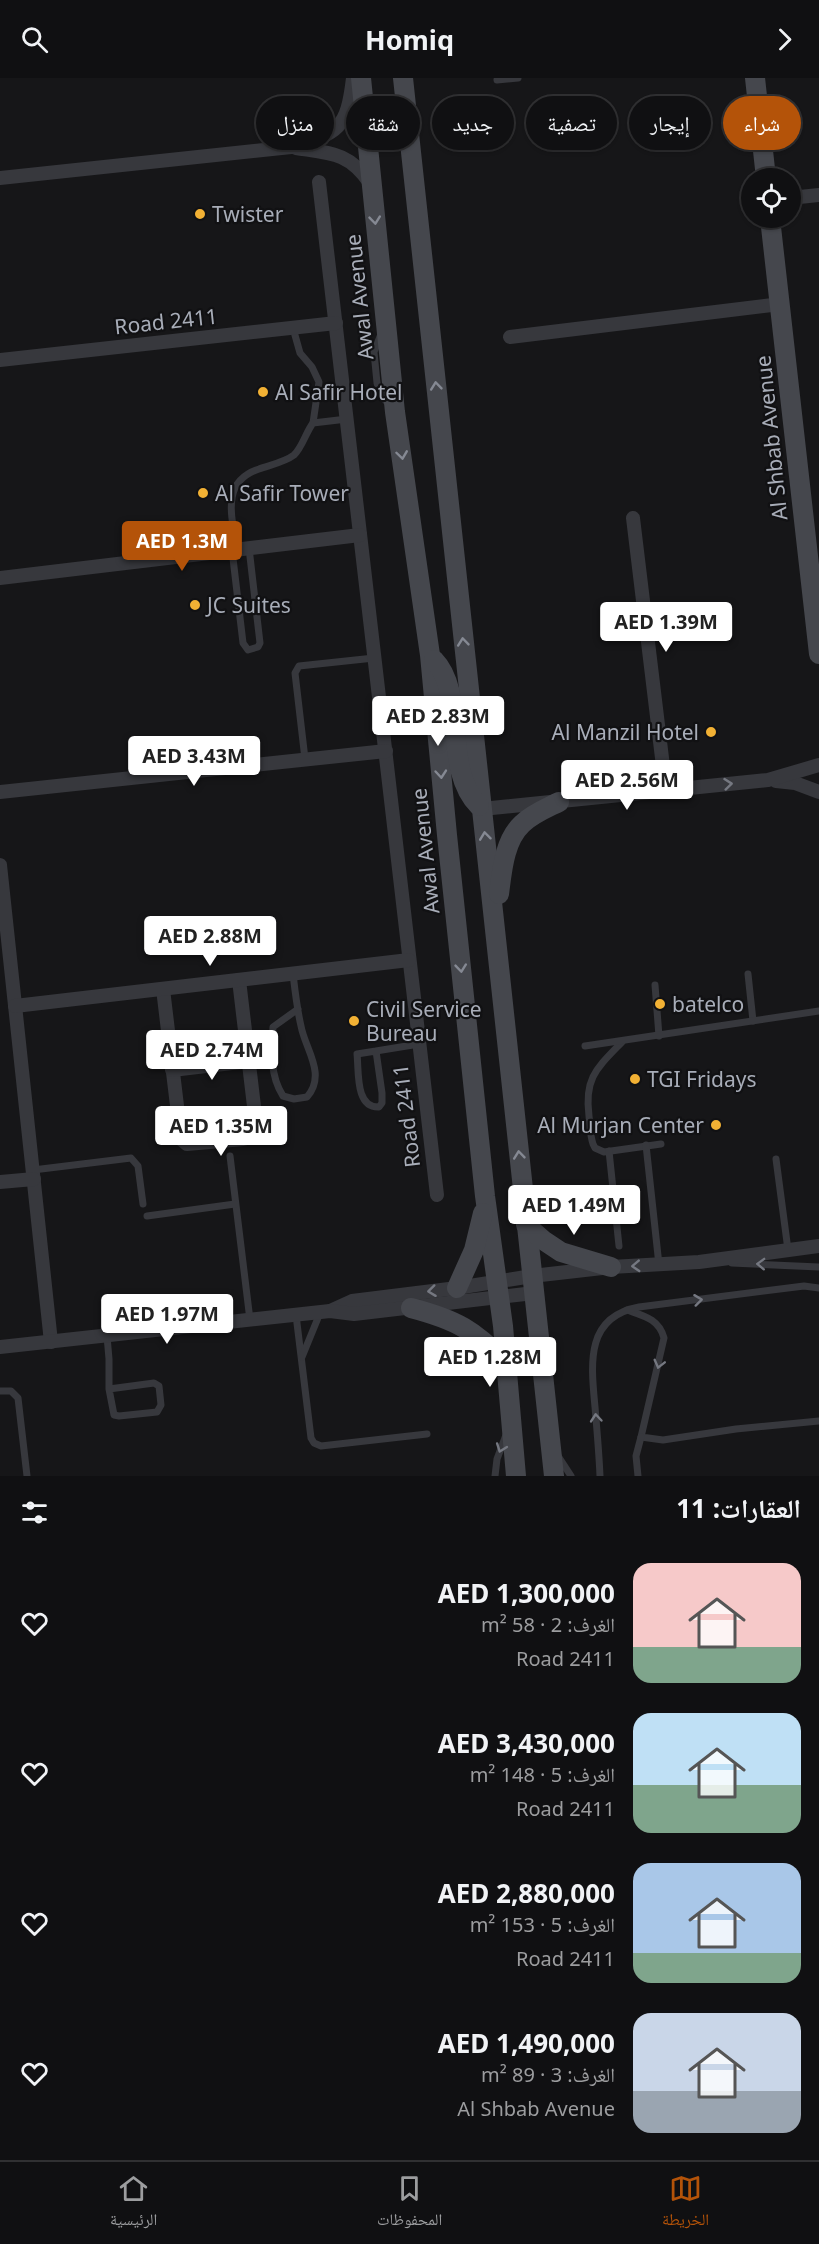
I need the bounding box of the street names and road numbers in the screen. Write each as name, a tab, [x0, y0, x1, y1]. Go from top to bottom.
street label: Awal Avenue	[338, 233, 380, 361]
street label: Road 2411	[113, 302, 219, 340]
street label: Al Shbab Avenue	[748, 354, 794, 522]
street label: Awal Avenue	[404, 787, 446, 915]
street label: Road 2411	[386, 1063, 426, 1169]

